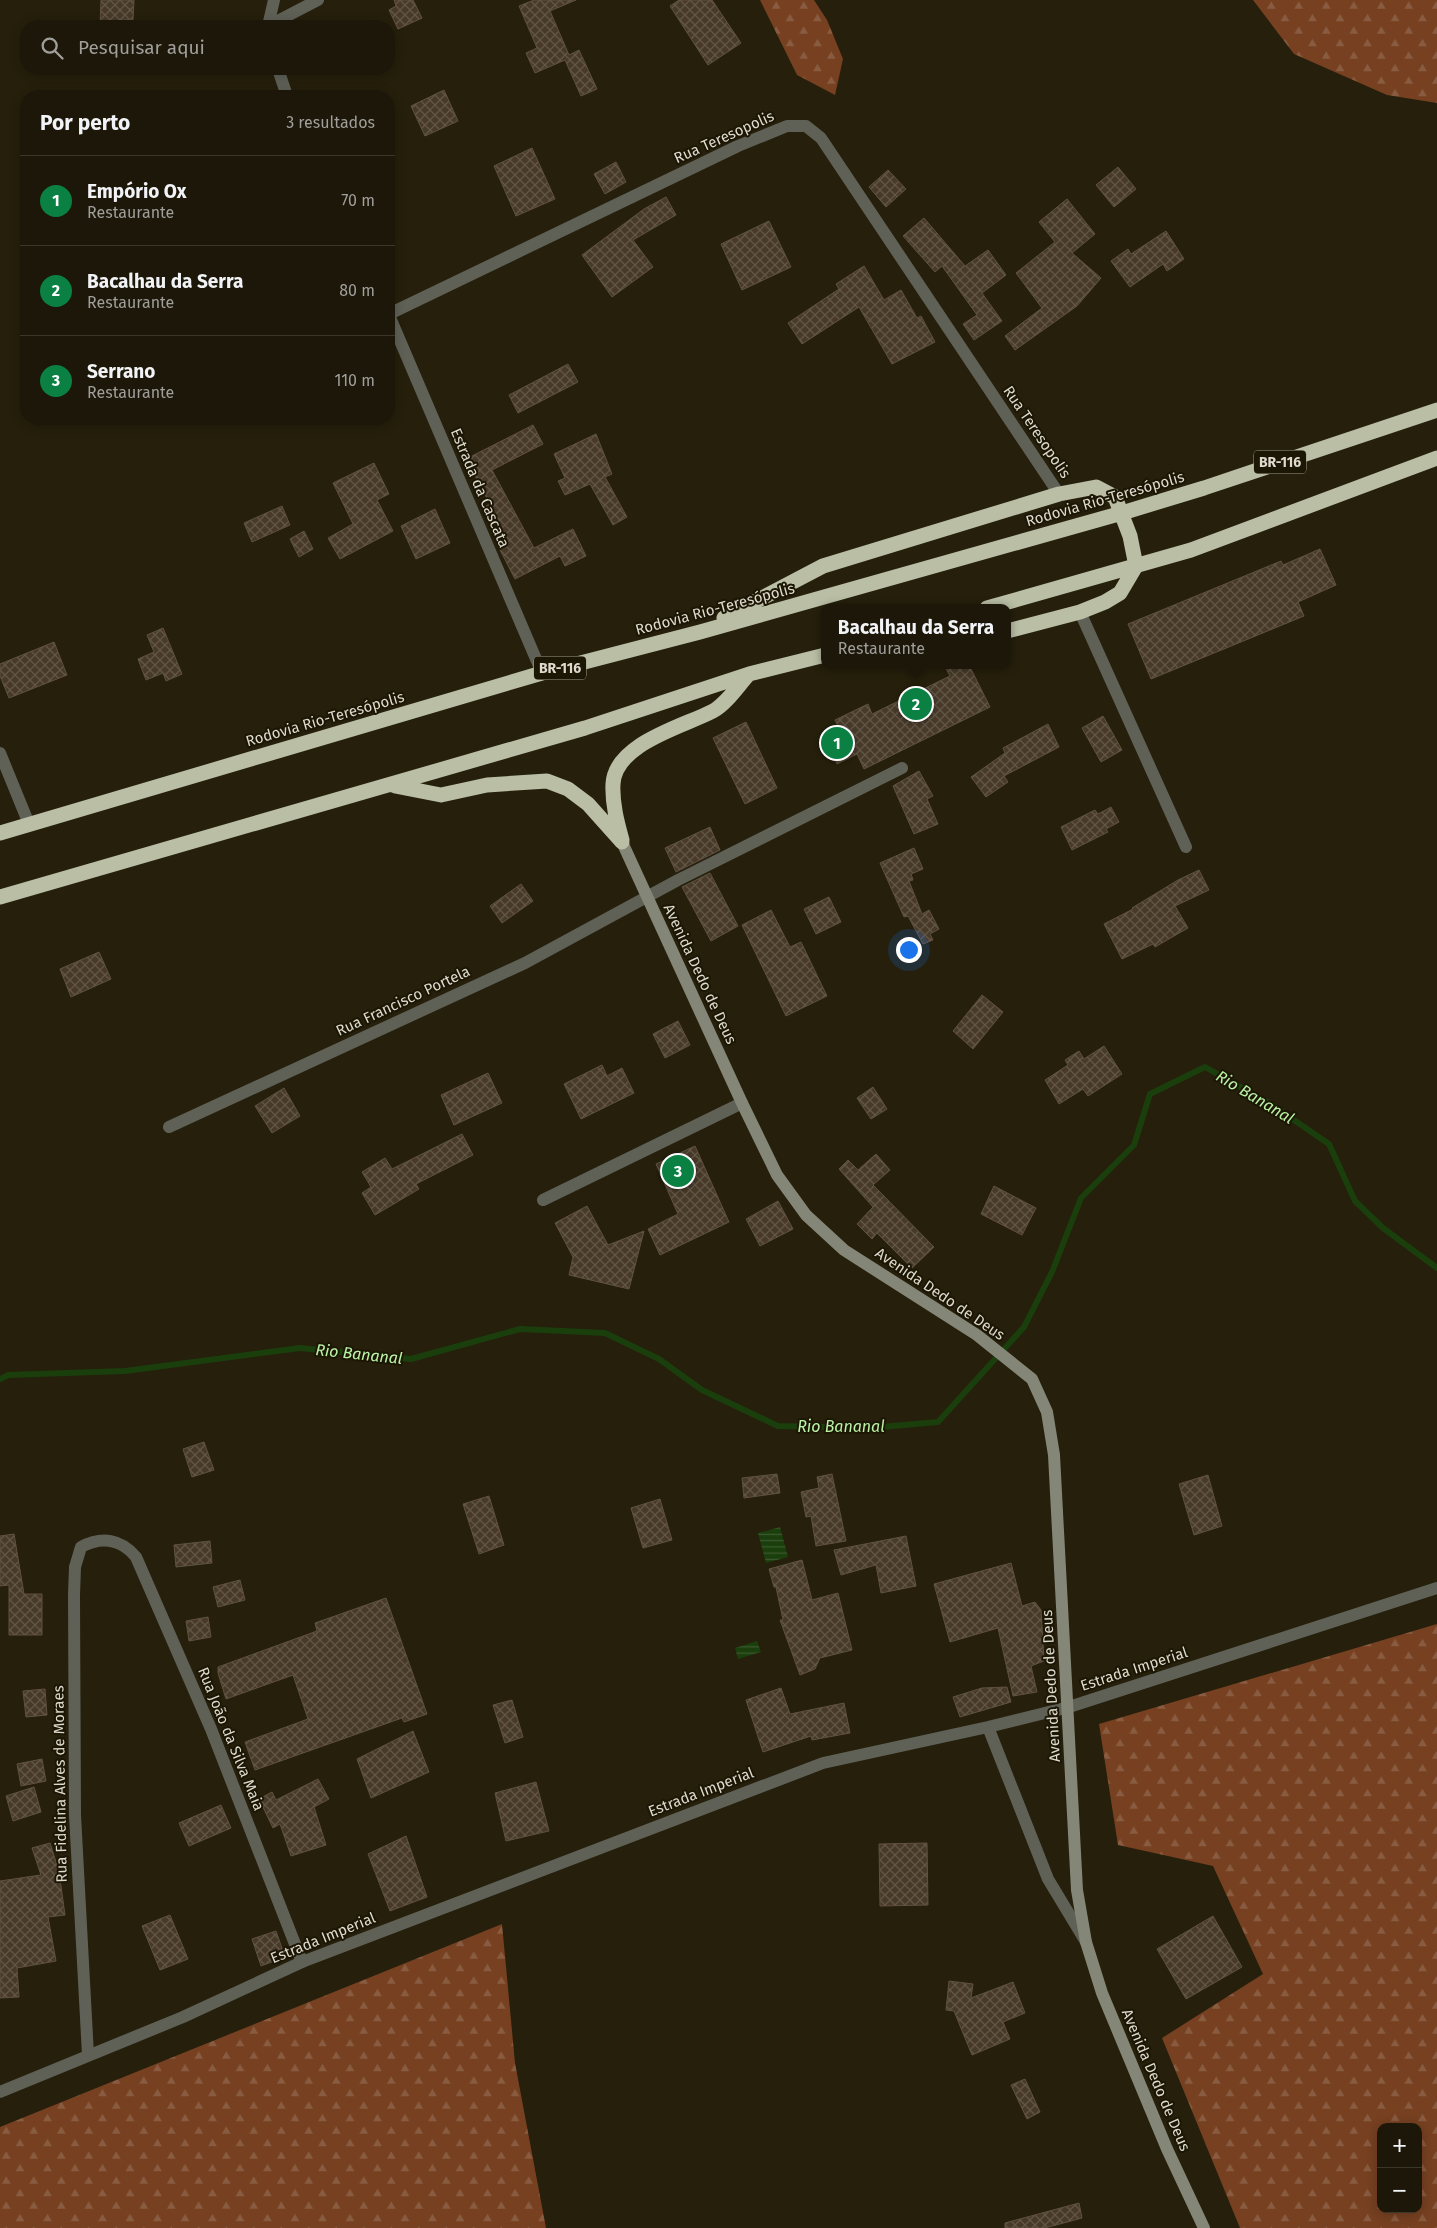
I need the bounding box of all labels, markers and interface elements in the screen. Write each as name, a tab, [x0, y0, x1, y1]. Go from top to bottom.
search box	[20, 20, 395, 75]
icon: search	[38, 34, 66, 62]
text: Pesquisar aqui	[78, 36, 205, 59]
street label: Rua Teresopolis	[671, 107, 777, 167]
text: Por perto	[40, 110, 130, 136]
text: 3 resultados	[286, 113, 375, 132]
text: Empório Ox	[87, 180, 187, 203]
text: 1	[52, 191, 60, 210]
text: 70 m	[341, 191, 375, 210]
text: Restaurante	[87, 203, 174, 222]
text: Bacalhau da Serra	[87, 270, 243, 293]
text: 2	[52, 281, 60, 300]
text: 80 m	[339, 281, 375, 300]
text: Restaurante	[87, 293, 174, 312]
text: Serrano	[87, 360, 155, 383]
text: 3	[52, 371, 60, 390]
text: 110 m	[334, 371, 375, 390]
street label: Rua Teresopolis	[999, 382, 1075, 482]
text: Restaurante	[87, 383, 174, 402]
street label: Estrada da Cascata	[447, 426, 513, 550]
road number: BR-116	[1254, 451, 1306, 474]
street label: Rodovia Rio-Teresópolis	[1024, 468, 1186, 530]
street label: Rodovia Rio-Teresópolis	[633, 579, 797, 639]
popup	[821, 604, 1011, 669]
text: Bacalhau da Serra	[838, 616, 994, 639]
text: Restaurante	[838, 639, 925, 658]
road number: BR-116	[534, 656, 586, 680]
pin: 2	[900, 685, 932, 723]
street label: Rodovia Rio-Teresópolis	[244, 688, 406, 750]
pin: 1	[821, 724, 853, 762]
street label: Avenida Dedo de Deus	[660, 901, 740, 1047]
your location	[896, 937, 922, 963]
street label: Rua Francisco Portela	[333, 962, 473, 1040]
water label: Rio Bananal	[1213, 1066, 1297, 1128]
pin: 3	[662, 1152, 694, 1190]
street label: Avenida Dedo de Deus	[872, 1244, 1008, 1344]
water label: Rio Bananal	[314, 1340, 404, 1368]
water label: Rio Bananal	[797, 1417, 885, 1436]
street label: Avenida Dedo de Deus	[1038, 1609, 1064, 1763]
street label: Estrada Imperial	[1078, 1643, 1190, 1695]
street label: Rua João da Silva Maia	[194, 1665, 268, 1813]
street label: Rua Fidelina Alves de Moraes	[49, 1685, 71, 1883]
street label: Estrada Imperial	[646, 1763, 757, 1820]
street label: Estrada Imperial	[268, 1909, 379, 1967]
street label: Avenida Dedo de Deus	[1118, 2006, 1194, 2154]
map controls	[1377, 2123, 1422, 2213]
button: +	[1377, 2123, 1422, 2168]
button: −	[1377, 2168, 1422, 2213]

